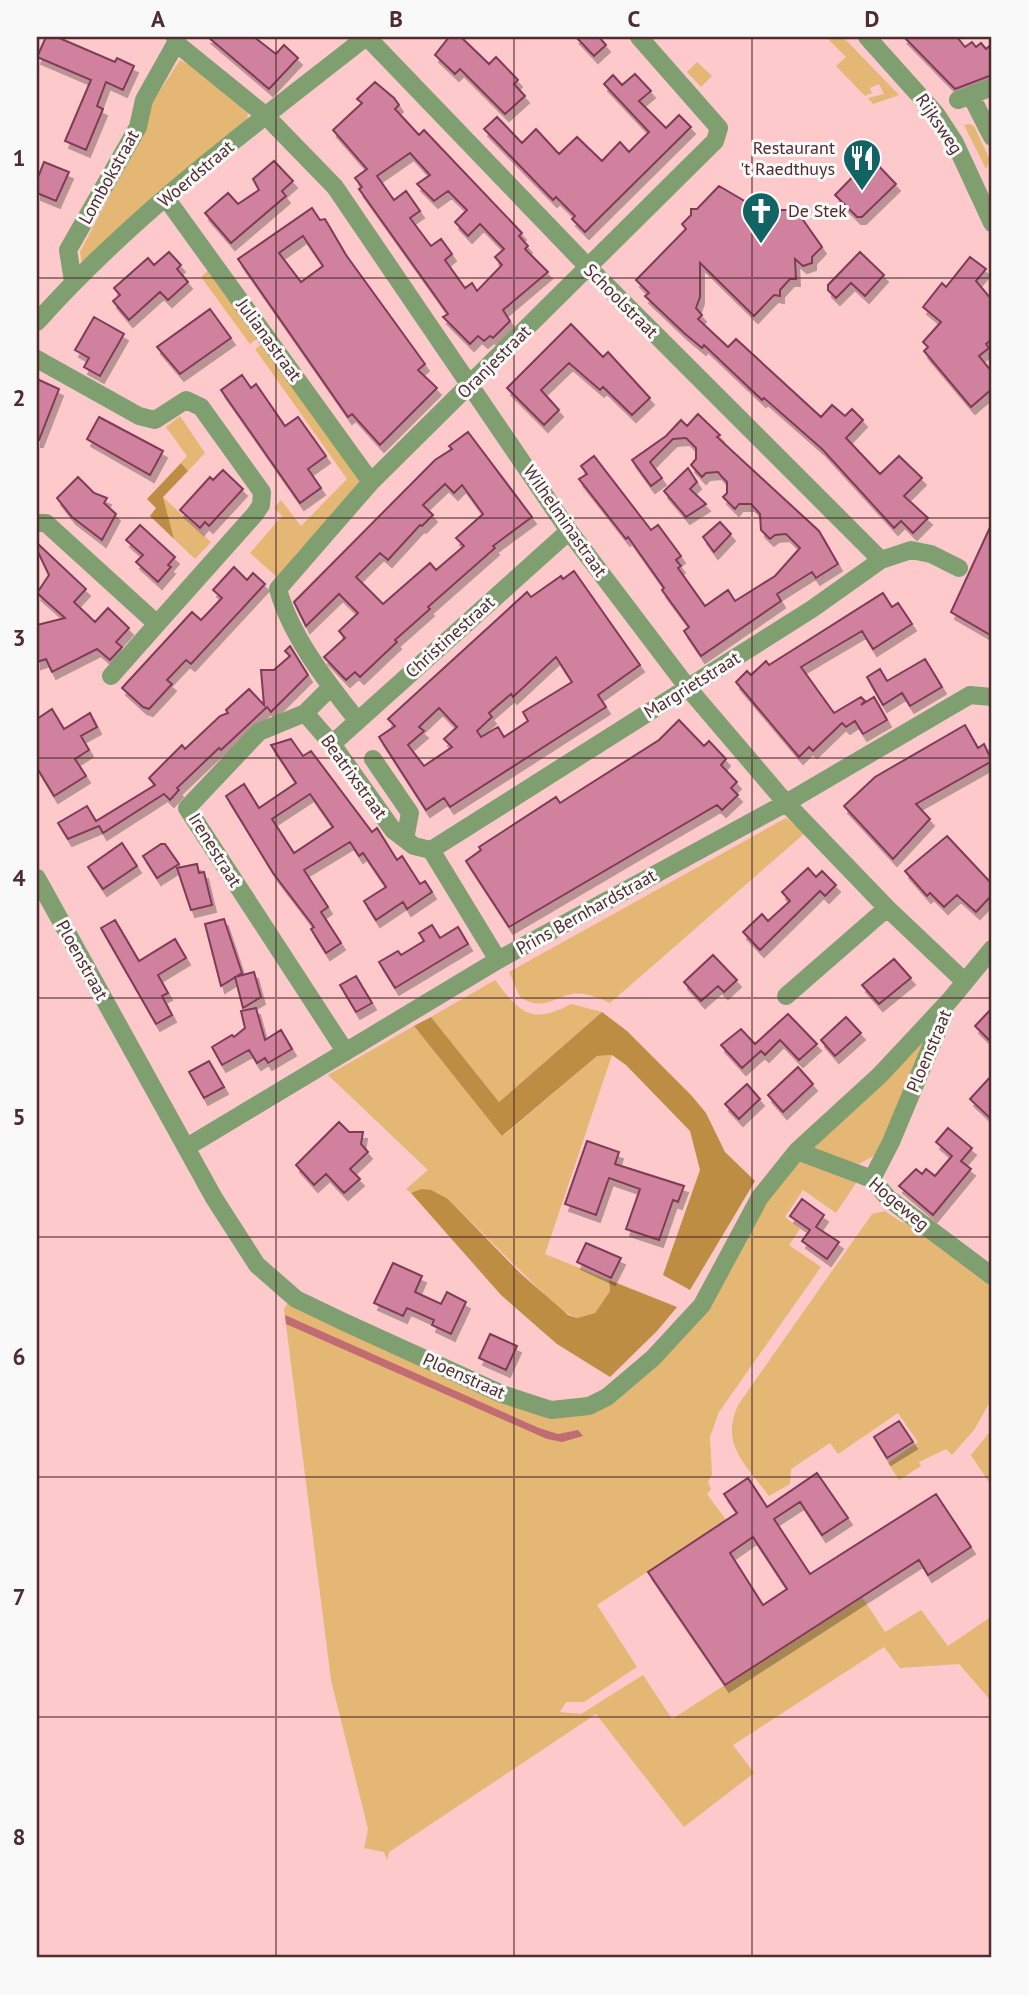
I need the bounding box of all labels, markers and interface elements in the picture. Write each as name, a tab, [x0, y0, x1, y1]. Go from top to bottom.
text: A	[151, 4, 165, 33]
text: B	[389, 4, 403, 33]
text: C	[628, 4, 641, 33]
text: D	[865, 4, 879, 33]
street label: Rijksweg	[911, 89, 968, 158]
street label: Lombokstraat	[73, 126, 144, 228]
street label: Woerdstraat	[153, 135, 239, 212]
place label: Restaurant 't Raedthuys	[740, 136, 835, 180]
restaurant icon: Restaurant 't Raedthuys	[841, 137, 883, 192]
text: 1	[12, 143, 26, 172]
church icon: De Stek	[740, 190, 782, 245]
place label: De Stek	[788, 199, 847, 222]
street label: Schoolstraat	[579, 259, 663, 343]
street label: Julianastraat	[231, 293, 307, 385]
street label: Oranjestraat	[452, 320, 535, 403]
text: 2	[12, 383, 26, 412]
street label: Wilhelminastraat	[518, 460, 612, 581]
street label: Christinestraat	[400, 591, 499, 683]
text: 3	[12, 623, 26, 652]
street label: Margrietstraat	[639, 646, 744, 723]
street label: Beatrixstraat	[316, 730, 393, 823]
street label: Irenestraat	[184, 808, 247, 891]
text: 4	[12, 863, 26, 892]
street label: Prins Bernhardstraat	[512, 864, 660, 960]
street label: Ploenstraat	[51, 916, 114, 1004]
street label: Ploenstraat	[901, 1006, 956, 1096]
text: 5	[12, 1102, 26, 1131]
street label: Hogeweg	[864, 1172, 934, 1236]
text: 6	[12, 1342, 26, 1371]
street label: Ploenstraat	[419, 1347, 509, 1404]
text: 7	[12, 1582, 26, 1611]
text: 8	[12, 1822, 26, 1851]

